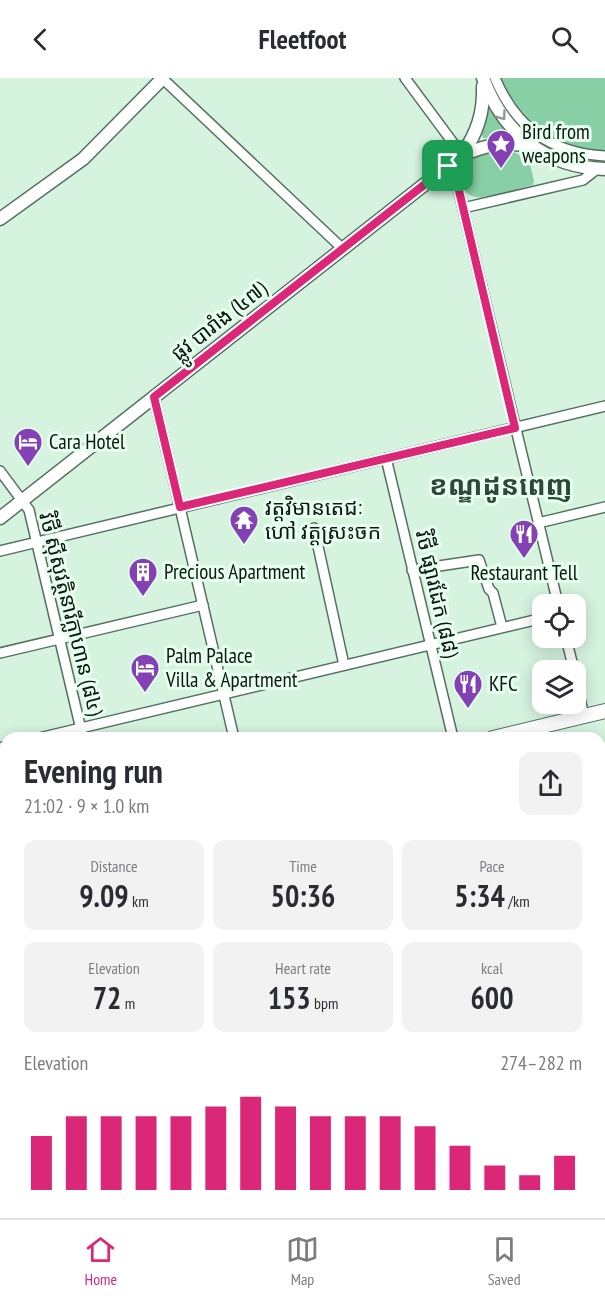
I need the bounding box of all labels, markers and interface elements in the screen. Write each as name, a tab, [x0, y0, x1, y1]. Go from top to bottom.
text: Fleetfoot	[259, 22, 346, 56]
icon: back	[24, 23, 57, 56]
icon: search	[548, 23, 581, 56]
one-way arrow	[495, 110, 506, 121]
place label: Bird from weapons	[522, 118, 590, 169]
place icon: Bird from weapons	[485, 128, 517, 170]
pin	[422, 140, 473, 191]
icon: arrive	[431, 149, 464, 182]
street label: ផ្លូវ បារាំង (៤៧)	[165, 275, 276, 371]
hotel icon: Cara Hotel	[12, 426, 44, 468]
place label: Cara Hotel	[49, 428, 125, 455]
district label: ខណ្ឌដូនពេញ	[429, 468, 573, 503]
place label: វត្តវិមានតេជៈ ហៅ វត្តស្រះចក	[265, 494, 381, 546]
temple icon: វត្តវិមានតេជៈ ហៅ វត្តស្រះចក	[228, 504, 260, 546]
street label: វិថី ស៊ីសុវត្ថិនារីក្លាហាន (៨៤)	[32, 509, 110, 718]
restaurant icon: Restaurant Tell	[508, 518, 540, 560]
street label: វិថី ផ្សារដែក (៨៨)	[410, 527, 465, 660]
building icon: Precious Apartment	[127, 556, 159, 598]
place label: Precious Apartment	[164, 558, 305, 585]
place label: Restaurant Tell	[470, 559, 578, 586]
map controls	[532, 594, 586, 714]
button: locate	[532, 594, 586, 648]
place label: Palm Palace Villa & Apartment	[165, 642, 298, 693]
hotel icon: Palm Palace Villa & Apartment	[129, 652, 161, 694]
button: layers	[532, 660, 586, 714]
restaurant icon: KFC	[452, 668, 484, 710]
place label: KFC	[489, 670, 518, 697]
text: Evening run	[24, 749, 163, 792]
button: share	[519, 752, 582, 815]
text: 21:02 · 9 × 1.0 km	[24, 793, 149, 819]
text: Distance	[90, 856, 138, 876]
text: Time	[289, 856, 317, 876]
text: Pace	[479, 856, 505, 876]
text: 9.09	[79, 876, 129, 915]
text: 50:36	[271, 876, 335, 915]
text: 5:34	[454, 876, 505, 915]
text: km	[129, 891, 149, 911]
text: /km	[505, 891, 530, 911]
text: Elevation	[88, 958, 140, 978]
text: Heart rate	[275, 958, 331, 978]
text: kcal	[481, 958, 503, 978]
text: 72	[93, 978, 121, 1017]
text: 153	[268, 978, 311, 1017]
text: 600	[470, 978, 514, 1017]
text: m	[121, 993, 135, 1013]
text: bpm	[311, 993, 338, 1013]
text: Elevation	[24, 1050, 88, 1076]
text: 274–282 m	[500, 1050, 582, 1076]
tab: Home	[84, 1233, 117, 1289]
tab: Map	[286, 1233, 319, 1289]
tab: Saved	[488, 1233, 521, 1289]

